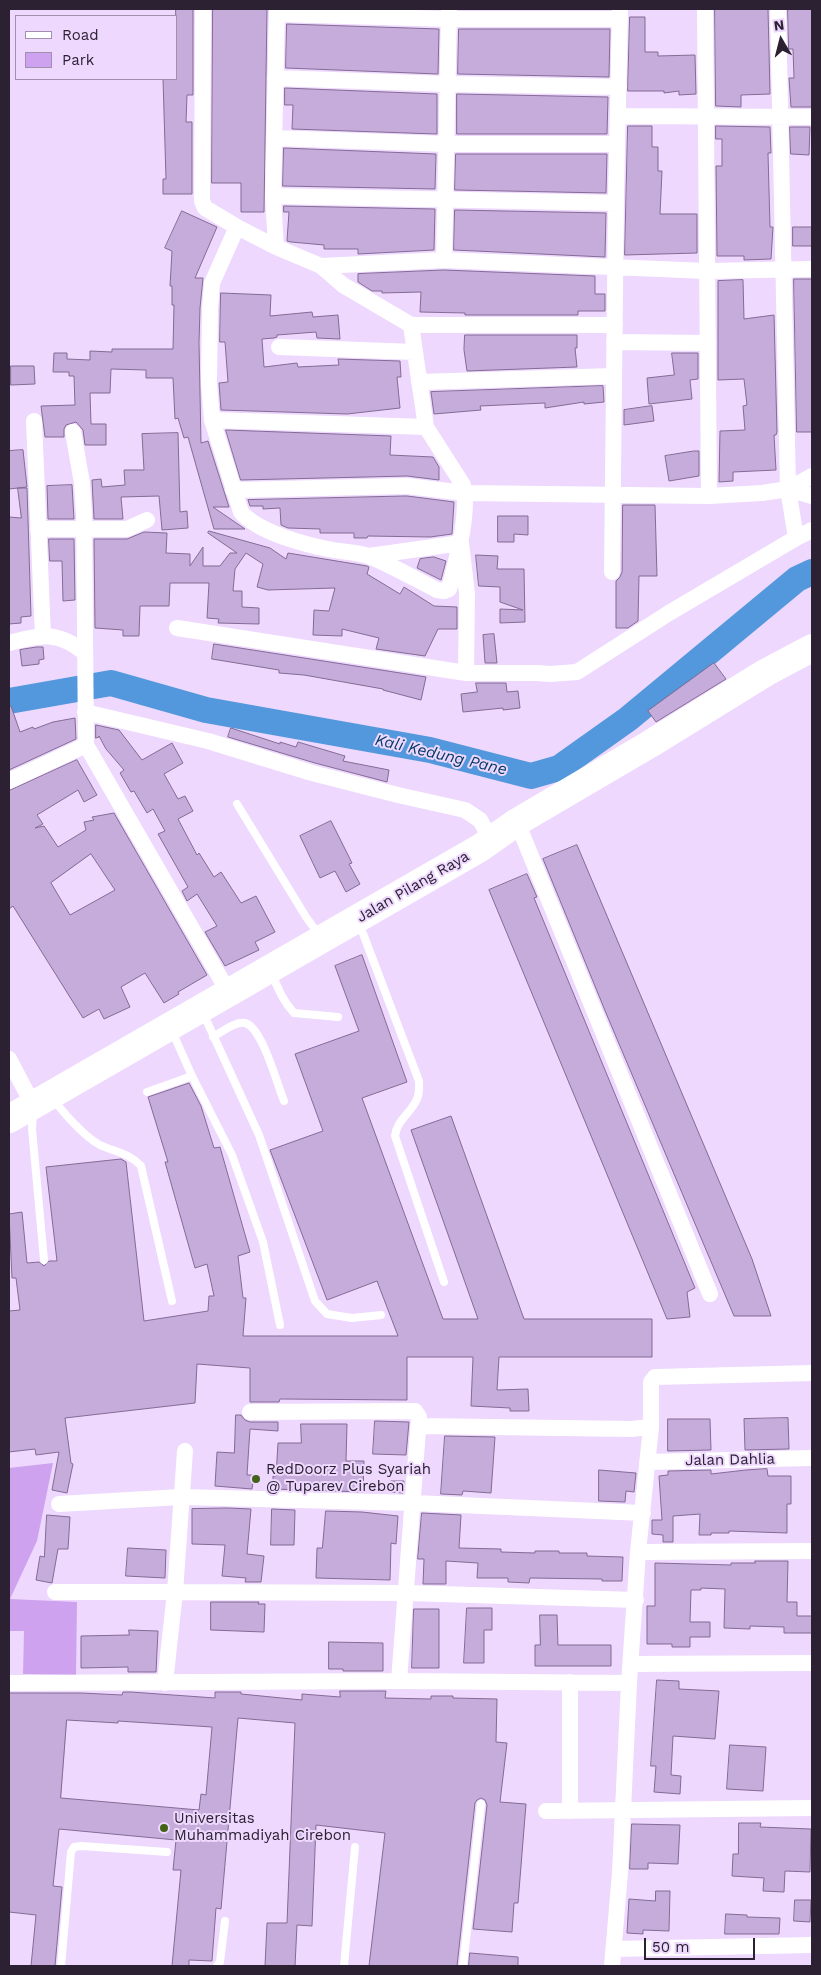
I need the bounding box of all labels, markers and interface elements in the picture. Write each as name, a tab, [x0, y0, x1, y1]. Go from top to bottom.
legend	[15, 15, 178, 80]
north arrow	[756, 15, 806, 65]
text: N	[773, 17, 785, 34]
text: Road	[62, 26, 99, 44]
text: Park	[62, 51, 94, 69]
water label: Kali Kedung Pane	[373, 730, 509, 780]
street label: Jalan Pilang Raya	[354, 847, 472, 927]
street label: Jalan Dahlia	[685, 1450, 775, 1470]
place label: RedDoorz Plus Syariah @ Tuparev Cirebon	[266, 1461, 431, 1496]
marker: RedDoorz Plus Syariah @ Tuparev Cirebon	[250, 1473, 262, 1485]
place label: Universitas Muhammadiyah Cirebon	[174, 1810, 351, 1845]
marker: Universitas Muhammadiyah Cirebon	[158, 1822, 170, 1834]
scale bar	[646, 1928, 757, 1960]
text: 50 m	[652, 1938, 689, 1956]

